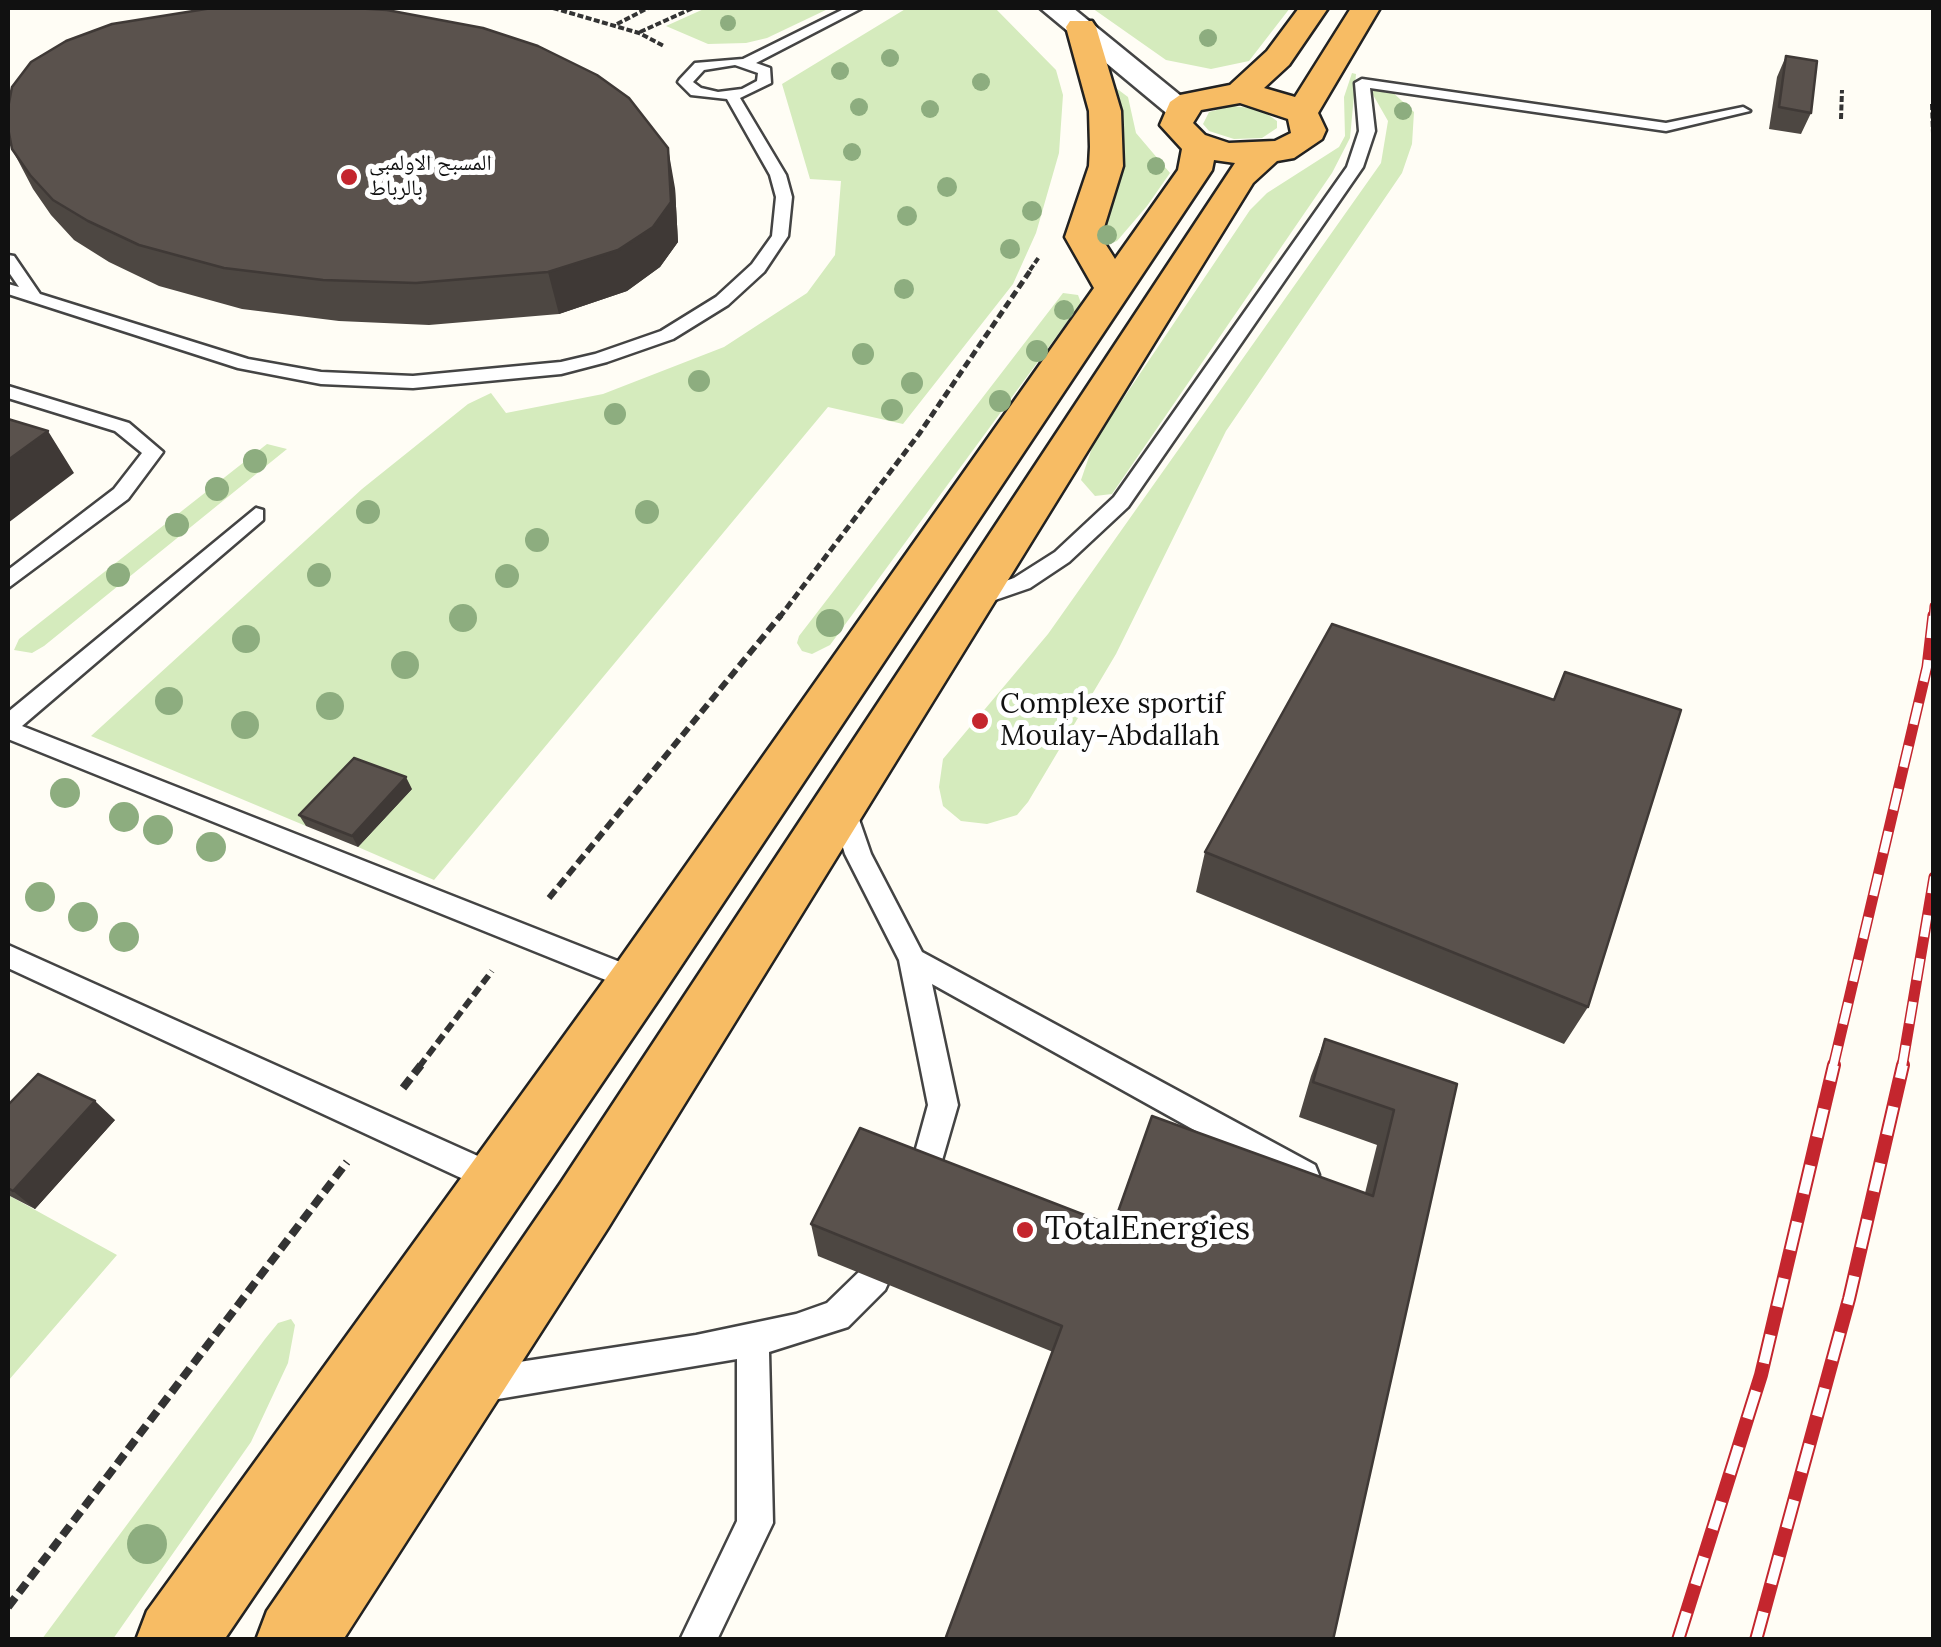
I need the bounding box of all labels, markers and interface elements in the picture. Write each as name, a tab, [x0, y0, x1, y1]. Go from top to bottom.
place label: المسبح الاولمبي بالرباط	[369, 151, 492, 202]
marker: المسبح الاولمبي بالرباط	[338, 166, 360, 188]
place label: Complexe sportif Moulay-Abdallah	[1000, 688, 1224, 754]
marker: Complexe sportif Moulay-Abdallah	[969, 710, 991, 732]
place label: TotalEnergies	[1045, 1211, 1250, 1249]
marker: TotalEnergies	[1014, 1219, 1036, 1241]

